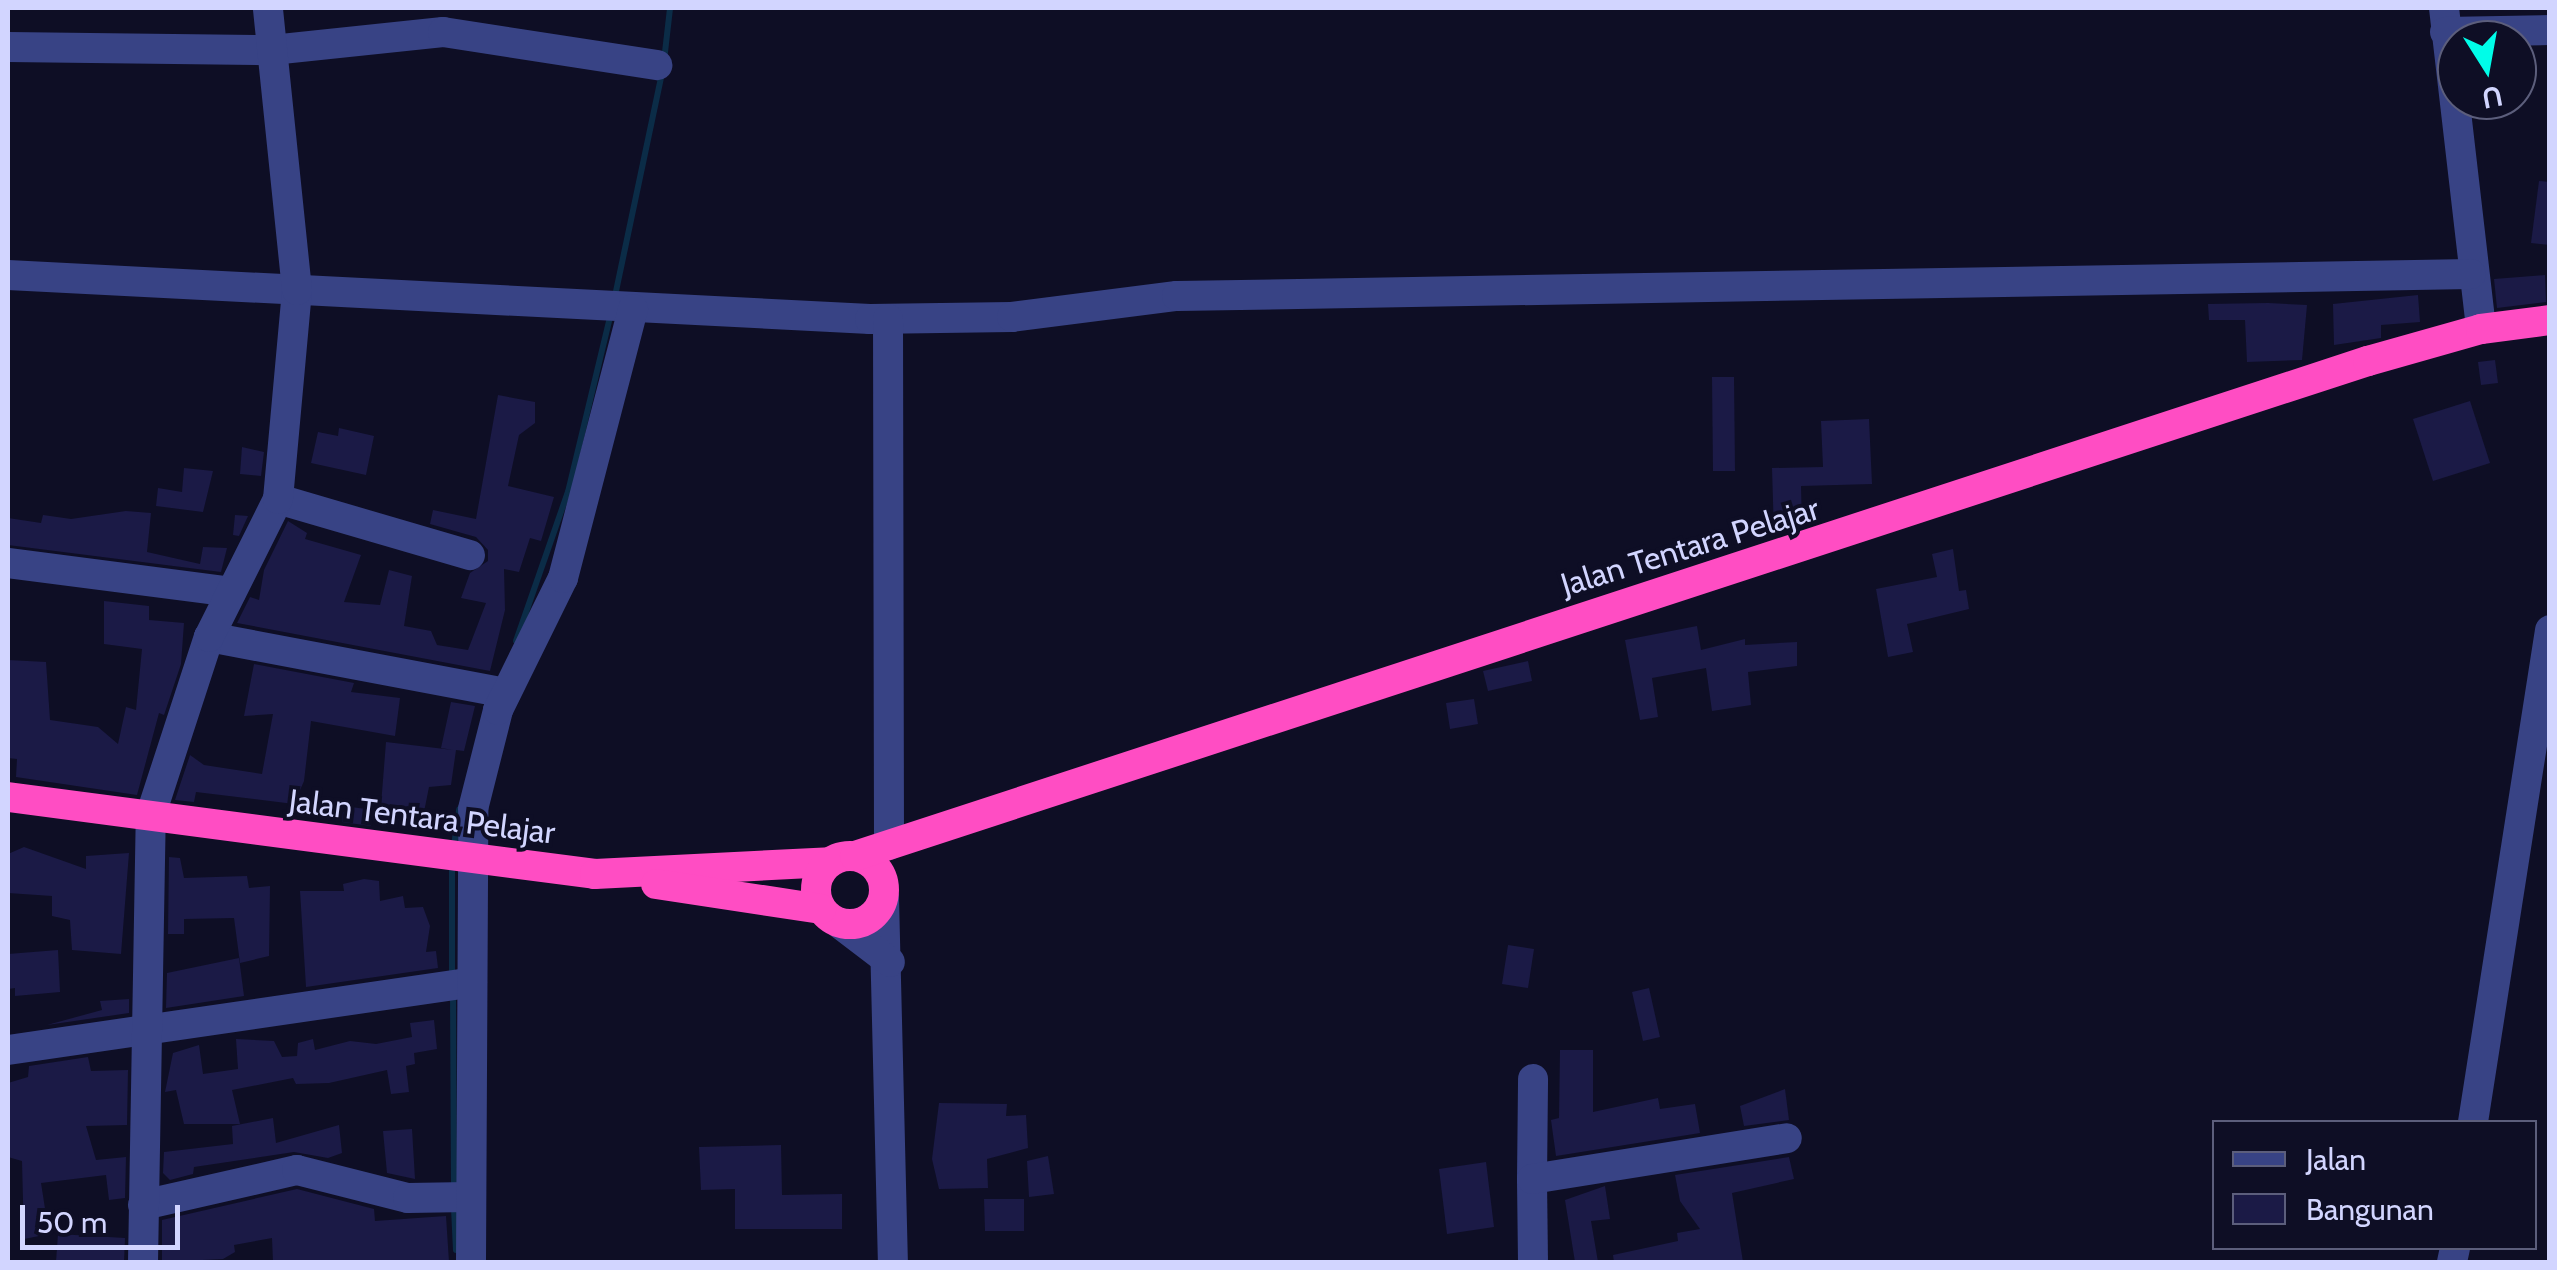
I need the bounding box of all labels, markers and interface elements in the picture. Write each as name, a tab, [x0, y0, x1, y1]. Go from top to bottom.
north arrow	[2437, 20, 2537, 120]
text: U	[2479, 79, 2505, 116]
street label: Jalan Tentara Pelajar	[1556, 489, 1824, 605]
street label: Jalan Tentara Pelajar	[287, 782, 557, 852]
legend	[2212, 1120, 2537, 1250]
text: Jalan	[2306, 1141, 2366, 1178]
scale bar	[25, 1185, 185, 1247]
text: Bangunan	[2306, 1191, 2434, 1228]
text: 50 m	[37, 1204, 107, 1241]

